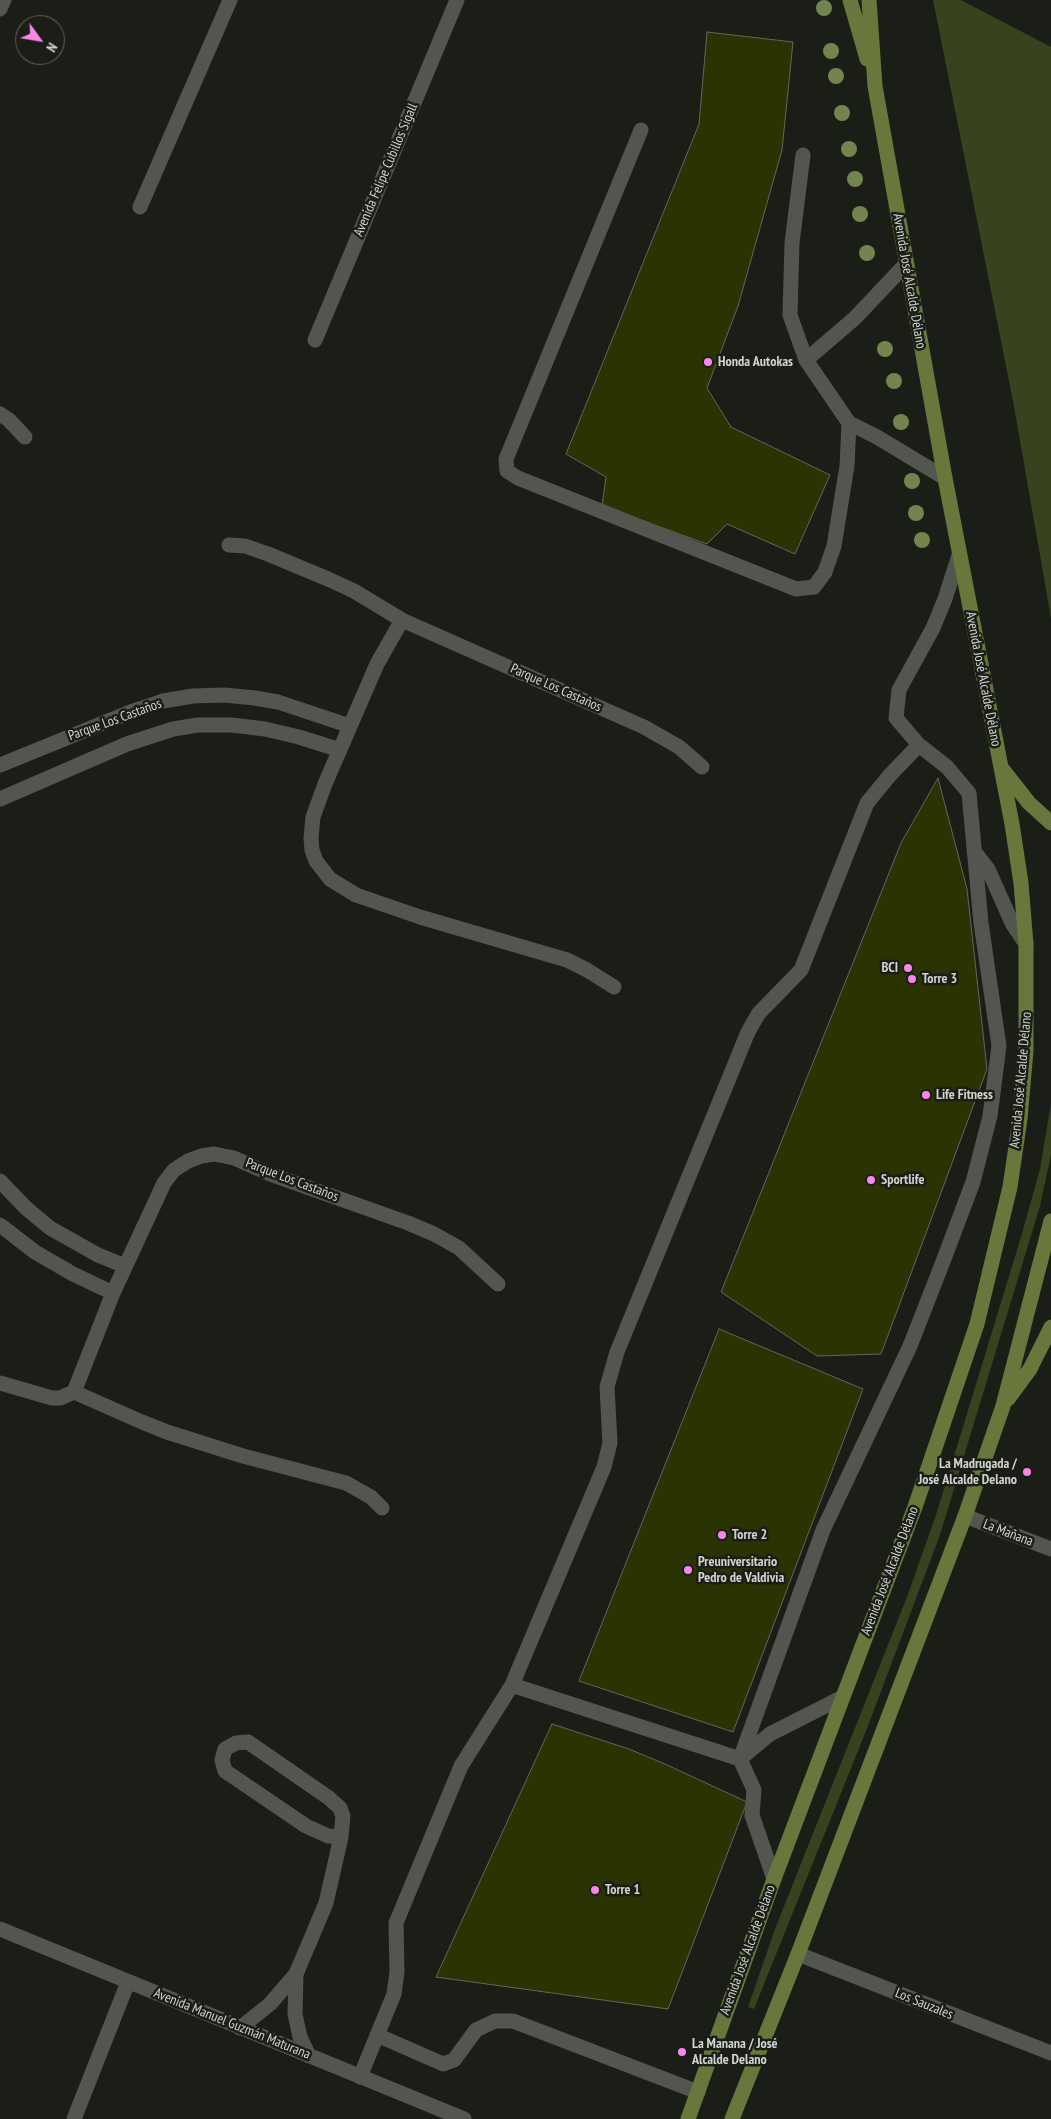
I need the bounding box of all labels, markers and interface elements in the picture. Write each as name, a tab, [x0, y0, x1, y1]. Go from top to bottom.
north arrow	[15, 15, 65, 65]
text: N	[42, 39, 62, 55]
street label: Avenida Felipe Cubillos Sigall	[350, 101, 422, 239]
street label: Avenida José Alcalde Délano	[889, 212, 929, 350]
place label: Honda Autokas	[718, 354, 793, 370]
marker: Honda Autokas	[702, 356, 714, 368]
street label: Avenida José Alcalde Délano	[962, 610, 1004, 748]
street label: Parque Los Castaños	[508, 660, 604, 716]
street label: Parque Los Castaños	[66, 695, 164, 745]
place label: BCI	[881, 960, 898, 976]
marker: BCI	[902, 962, 914, 974]
place label: Torre 3	[922, 971, 957, 987]
marker: Torre 3	[906, 973, 918, 985]
street label: Avenida José Alcalde Délano	[1007, 1011, 1035, 1149]
place label: Life Fitness	[936, 1087, 993, 1103]
marker: Life Fitness	[920, 1089, 932, 1101]
street label: Parque Los Castaños	[243, 1155, 341, 1205]
place label: Sportlife	[881, 1172, 924, 1188]
marker: Sportlife	[865, 1174, 877, 1186]
place label: La Madrugada / José Alcalde Delano	[918, 1456, 1017, 1488]
marker: La Madrugada / José Alcalde Delano	[1021, 1466, 1033, 1478]
street label: Avenida José Alcalde Délano	[858, 1504, 922, 1638]
street label: La Mañana	[981, 1516, 1035, 1550]
place label: Torre 2	[732, 1527, 767, 1543]
marker: Torre 2	[716, 1529, 728, 1541]
place label: Preuniversitario Pedro de Valdivia	[698, 1554, 784, 1586]
marker: Preuniversitario Pedro de Valdivia	[682, 1564, 694, 1576]
place label: Torre 1	[605, 1882, 640, 1898]
street label: Avenida José Alcalde Délano	[717, 1883, 779, 2017]
marker: Torre 1	[589, 1884, 601, 1896]
street label: Avenida Manuel Guzmán Maturana	[151, 1985, 313, 2063]
street label: Los Sauzales	[893, 1985, 955, 2023]
place label: La Manana / José Alcalde Delano	[692, 2036, 778, 2068]
marker: La Manana / José Alcalde Delano	[676, 2046, 688, 2058]

